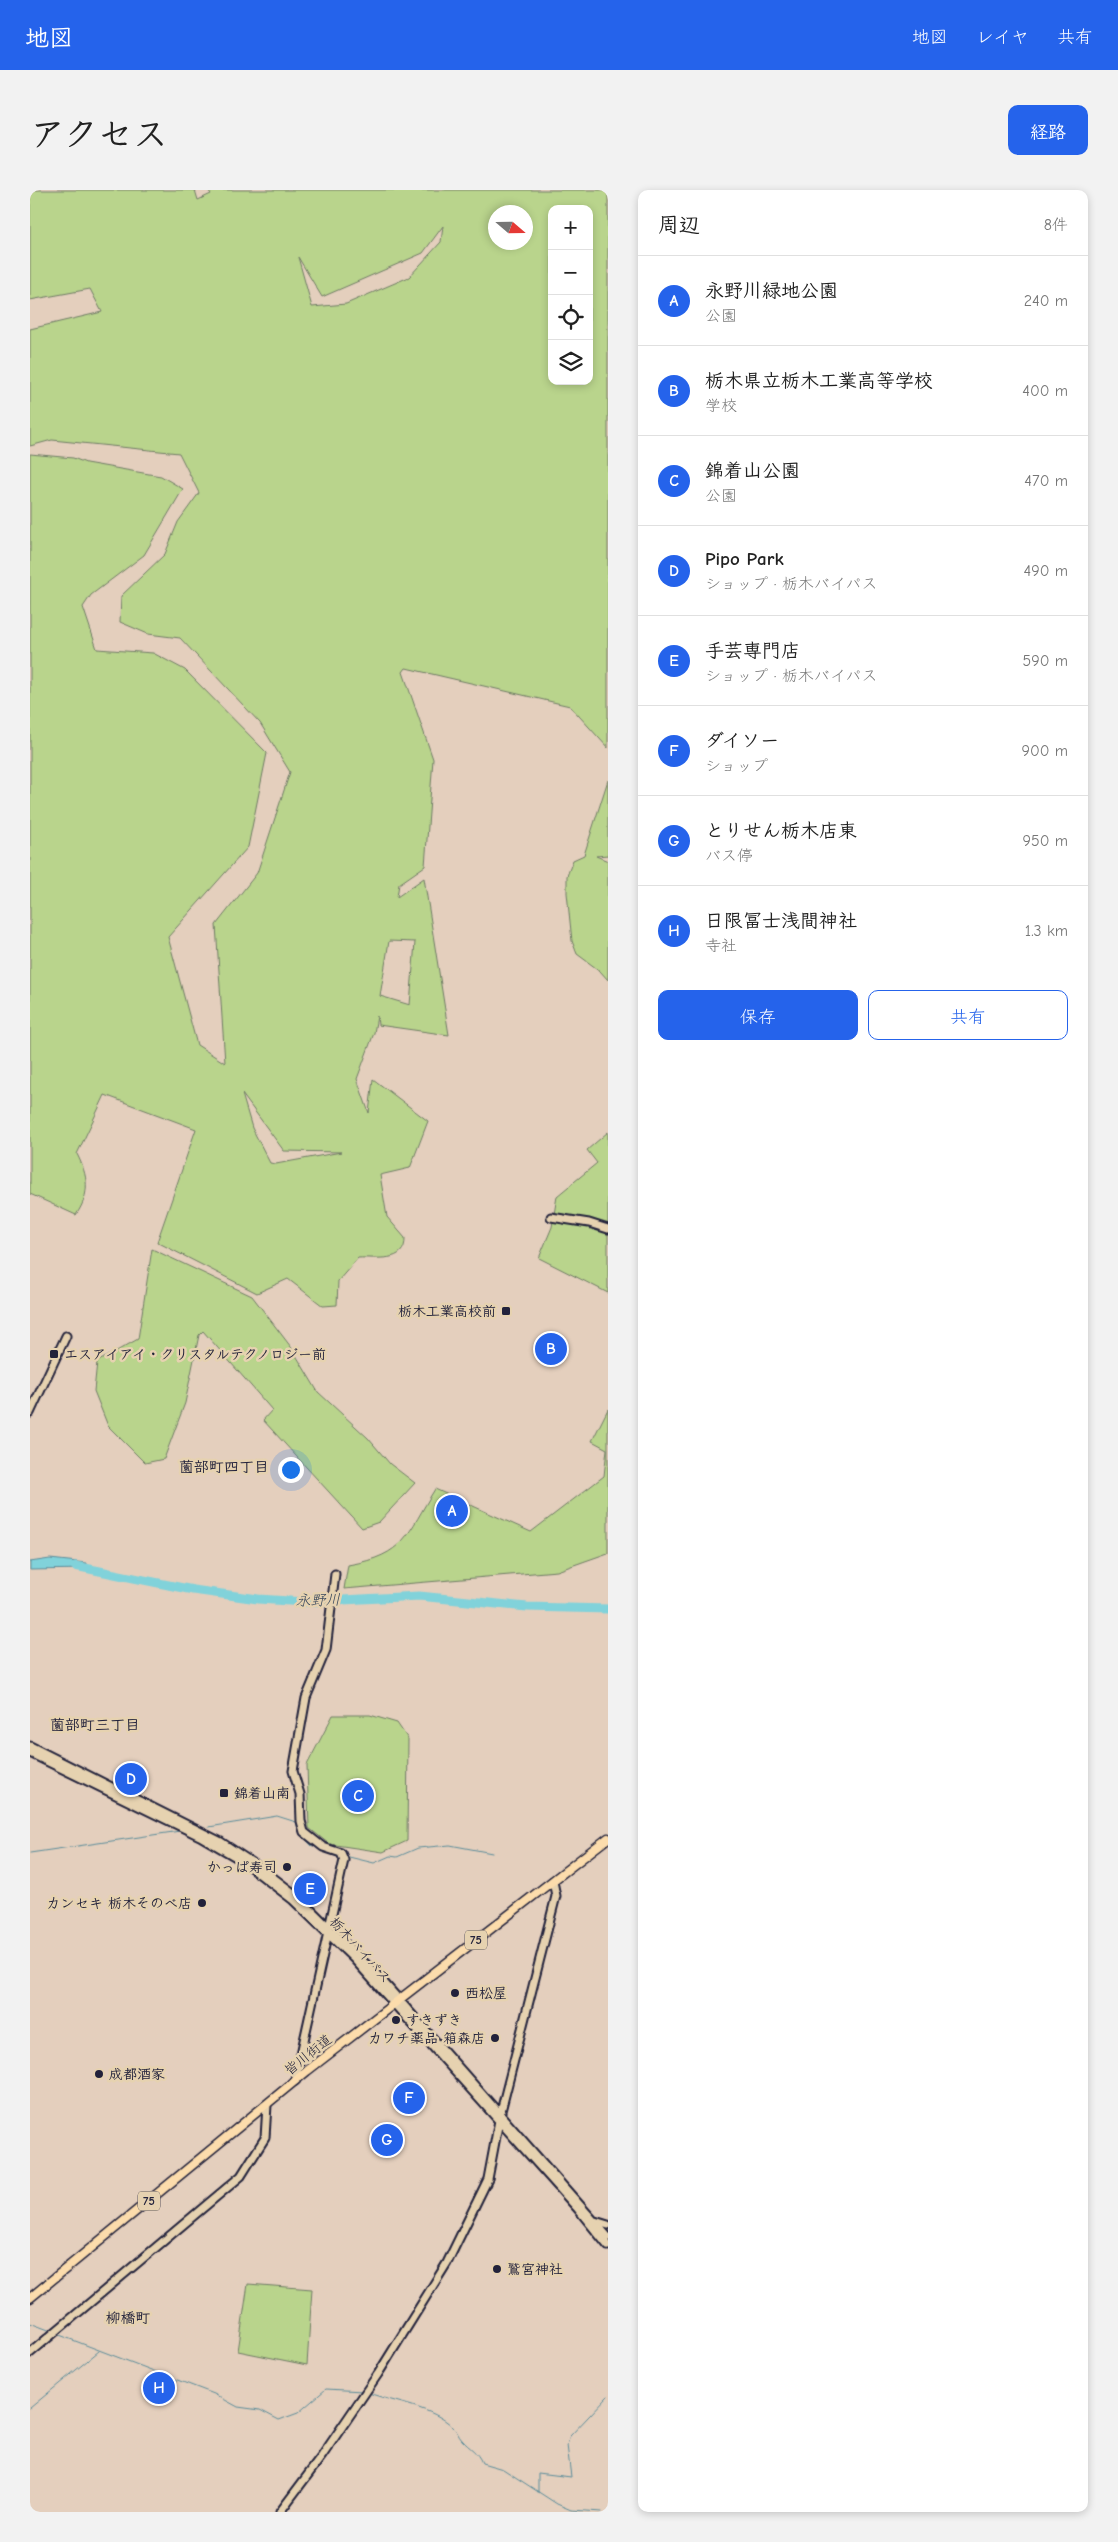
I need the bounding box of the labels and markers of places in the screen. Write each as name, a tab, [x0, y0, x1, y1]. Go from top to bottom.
place label: 栃木工業高校前	[398, 1303, 496, 1320]
marker: 栃木工業高校前	[500, 1305, 512, 1317]
pin: B	[535, 1330, 567, 1368]
place label: エスアイアイ・クリスタルテクノロジー前	[64, 1346, 326, 1363]
marker: エスアイアイ・クリスタルテクノロジー前	[48, 1348, 60, 1360]
pin: A	[436, 1492, 468, 1530]
pin: D	[115, 1760, 147, 1798]
pin: C	[342, 1777, 374, 1815]
place label: 錦着山南	[234, 1785, 290, 1802]
marker: 錦着山南	[218, 1787, 230, 1799]
place label: かっぱ寿司	[207, 1859, 277, 1876]
marker: かっぱ寿司	[281, 1861, 293, 1873]
pin: E	[294, 1870, 326, 1908]
place label: カンセキ 栃木そのべ店	[46, 1895, 192, 1912]
marker: カンセキ 栃木そのべ店	[196, 1897, 208, 1909]
place label: 西松屋	[465, 1985, 507, 2002]
marker: 西松屋	[449, 1987, 461, 1999]
place label: すきずき	[406, 2012, 462, 2029]
marker: すきずき	[390, 2014, 402, 2026]
place label: カワチ薬品 箱森店	[368, 2030, 485, 2047]
marker: カワチ薬品 箱森店	[489, 2032, 501, 2044]
place label: 成都酒家	[109, 2066, 165, 2083]
marker: 成都酒家	[93, 2068, 105, 2080]
pin: F	[393, 2079, 425, 2117]
pin: G	[371, 2121, 403, 2159]
place label: 鷲宮神社	[507, 2261, 563, 2278]
marker: 鷲宮神社	[491, 2263, 503, 2275]
pin: H	[143, 2369, 175, 2407]

